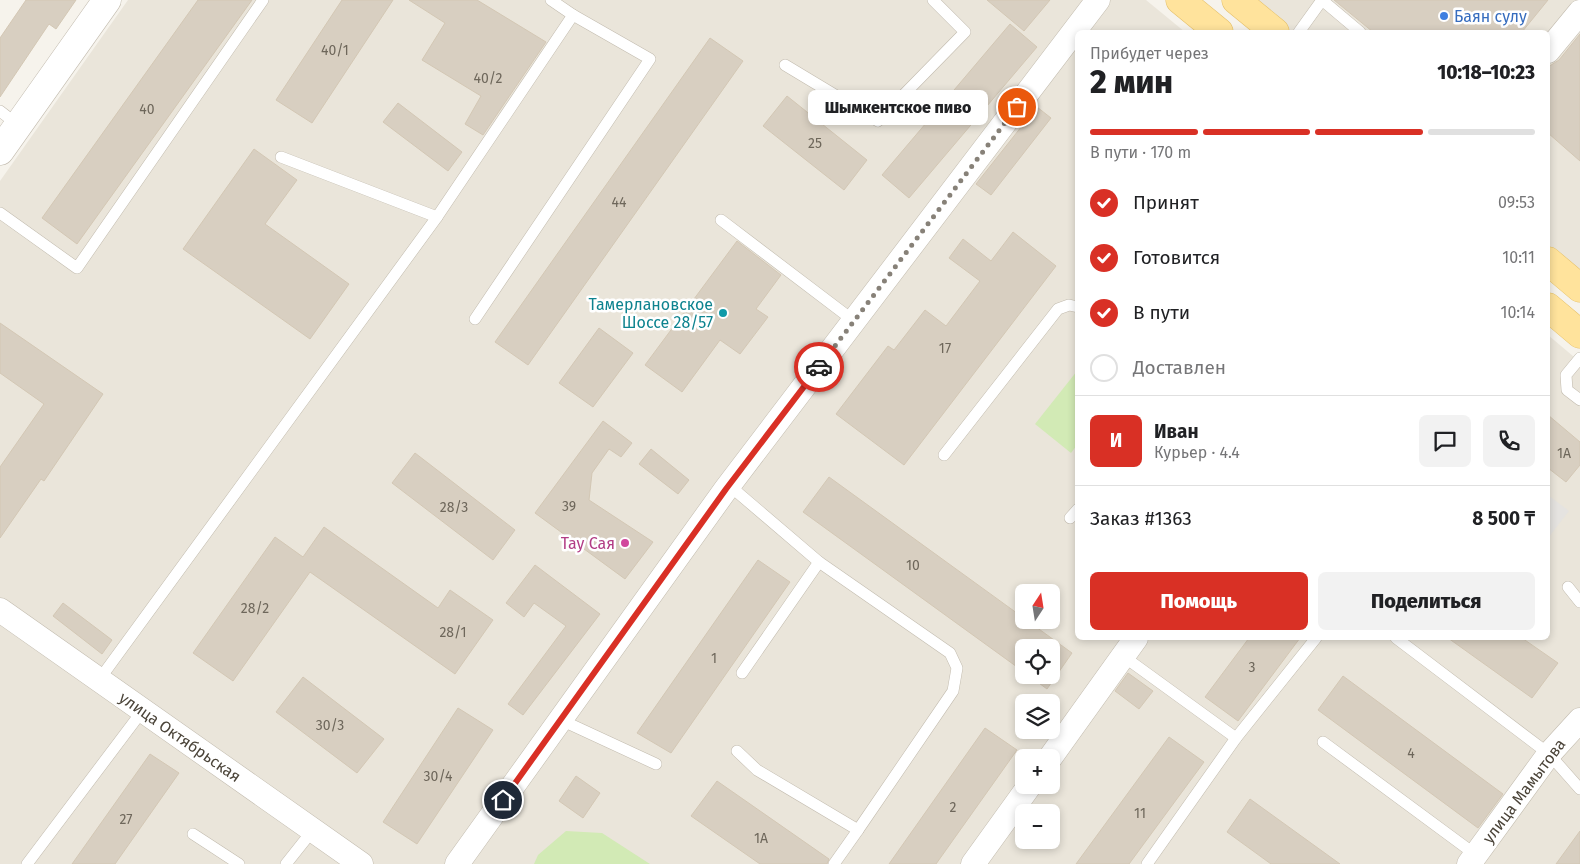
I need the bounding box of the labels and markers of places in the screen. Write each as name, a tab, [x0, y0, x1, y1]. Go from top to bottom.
place label: Баян сулу	[1454, 7, 1527, 26]
marker: Баян сулу	[1438, 10, 1450, 22]
pin	[996, 86, 1038, 128]
callout: Шымкентское пиво	[807, 90, 987, 124]
place label: Тамерлановское Шоссе 28/57	[588, 295, 713, 332]
marker: Тамерлановское Шоссе 28/57	[717, 307, 729, 319]
place label: Тау Сая	[561, 534, 615, 553]
marker: Тау Сая	[619, 537, 631, 549]
pin	[482, 779, 524, 821]

